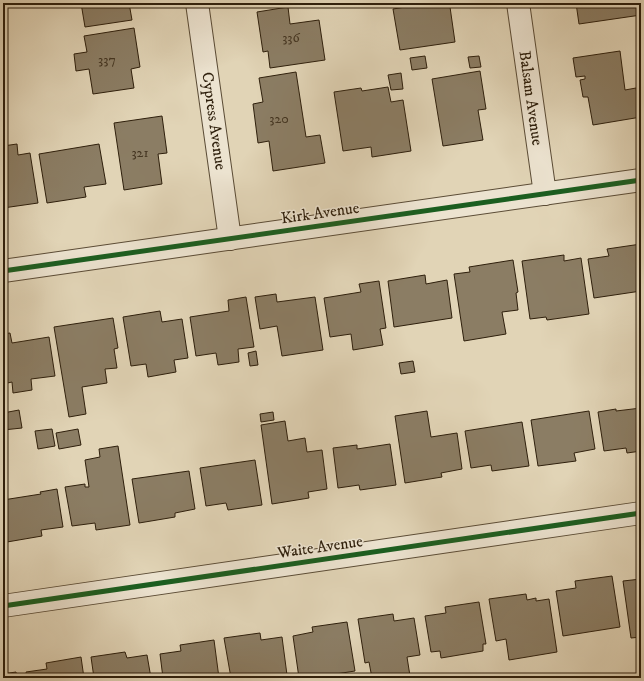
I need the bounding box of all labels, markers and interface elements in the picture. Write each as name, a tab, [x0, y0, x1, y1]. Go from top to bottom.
house number: 336	[282, 29, 301, 47]
street label: Balsam Avenue	[514, 49, 548, 147]
house number: 337	[98, 51, 116, 69]
street label: Cypress Avenue	[197, 71, 231, 172]
house number: 320	[269, 110, 289, 128]
house number: 321	[131, 144, 149, 162]
street label: Kirk Avenue	[280, 198, 361, 228]
street label: Waite Avenue	[275, 531, 364, 563]

